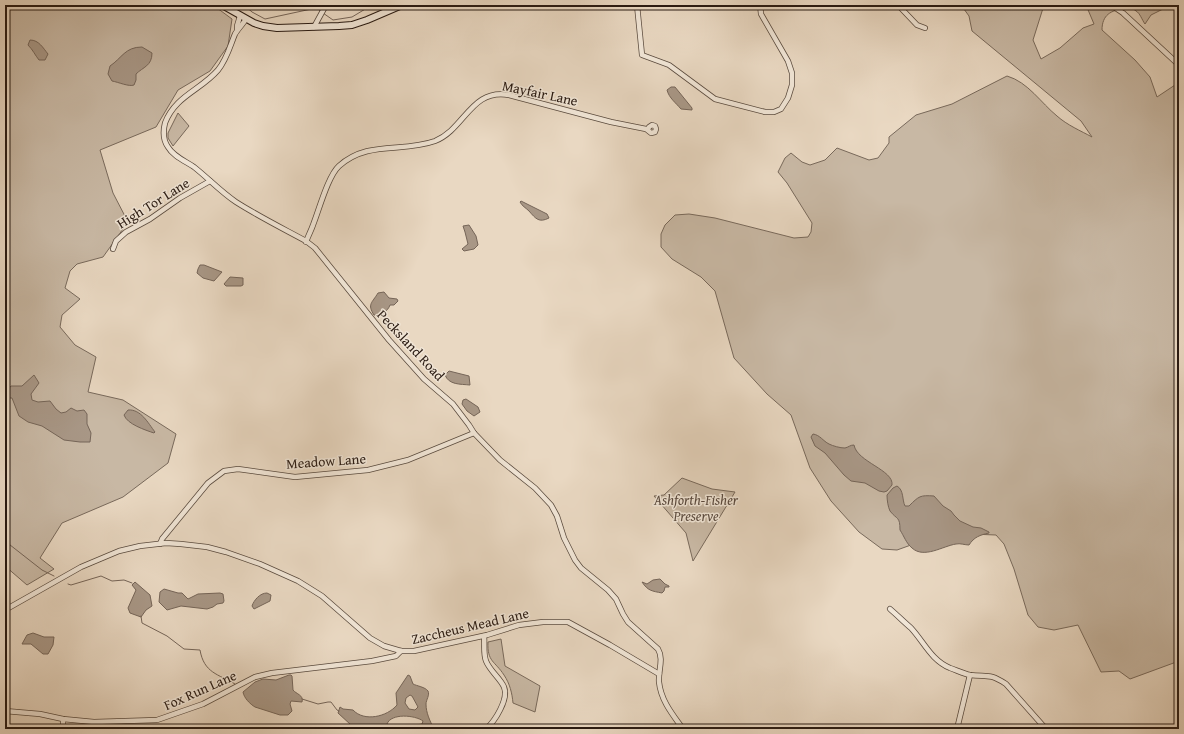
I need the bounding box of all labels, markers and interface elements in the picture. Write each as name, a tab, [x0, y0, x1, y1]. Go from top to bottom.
street label: Mayfair Lane	[500, 75, 580, 111]
street label: High Tor Lane	[113, 172, 194, 233]
street label: Pecksland Road	[373, 305, 450, 385]
street label: Meadow Lane	[285, 448, 367, 474]
park label: Ashforth-Fisher Preserve	[653, 490, 739, 526]
street label: Zaccheus Mead Lane	[409, 603, 531, 649]
street label: Fox Run Lane	[160, 665, 240, 715]

